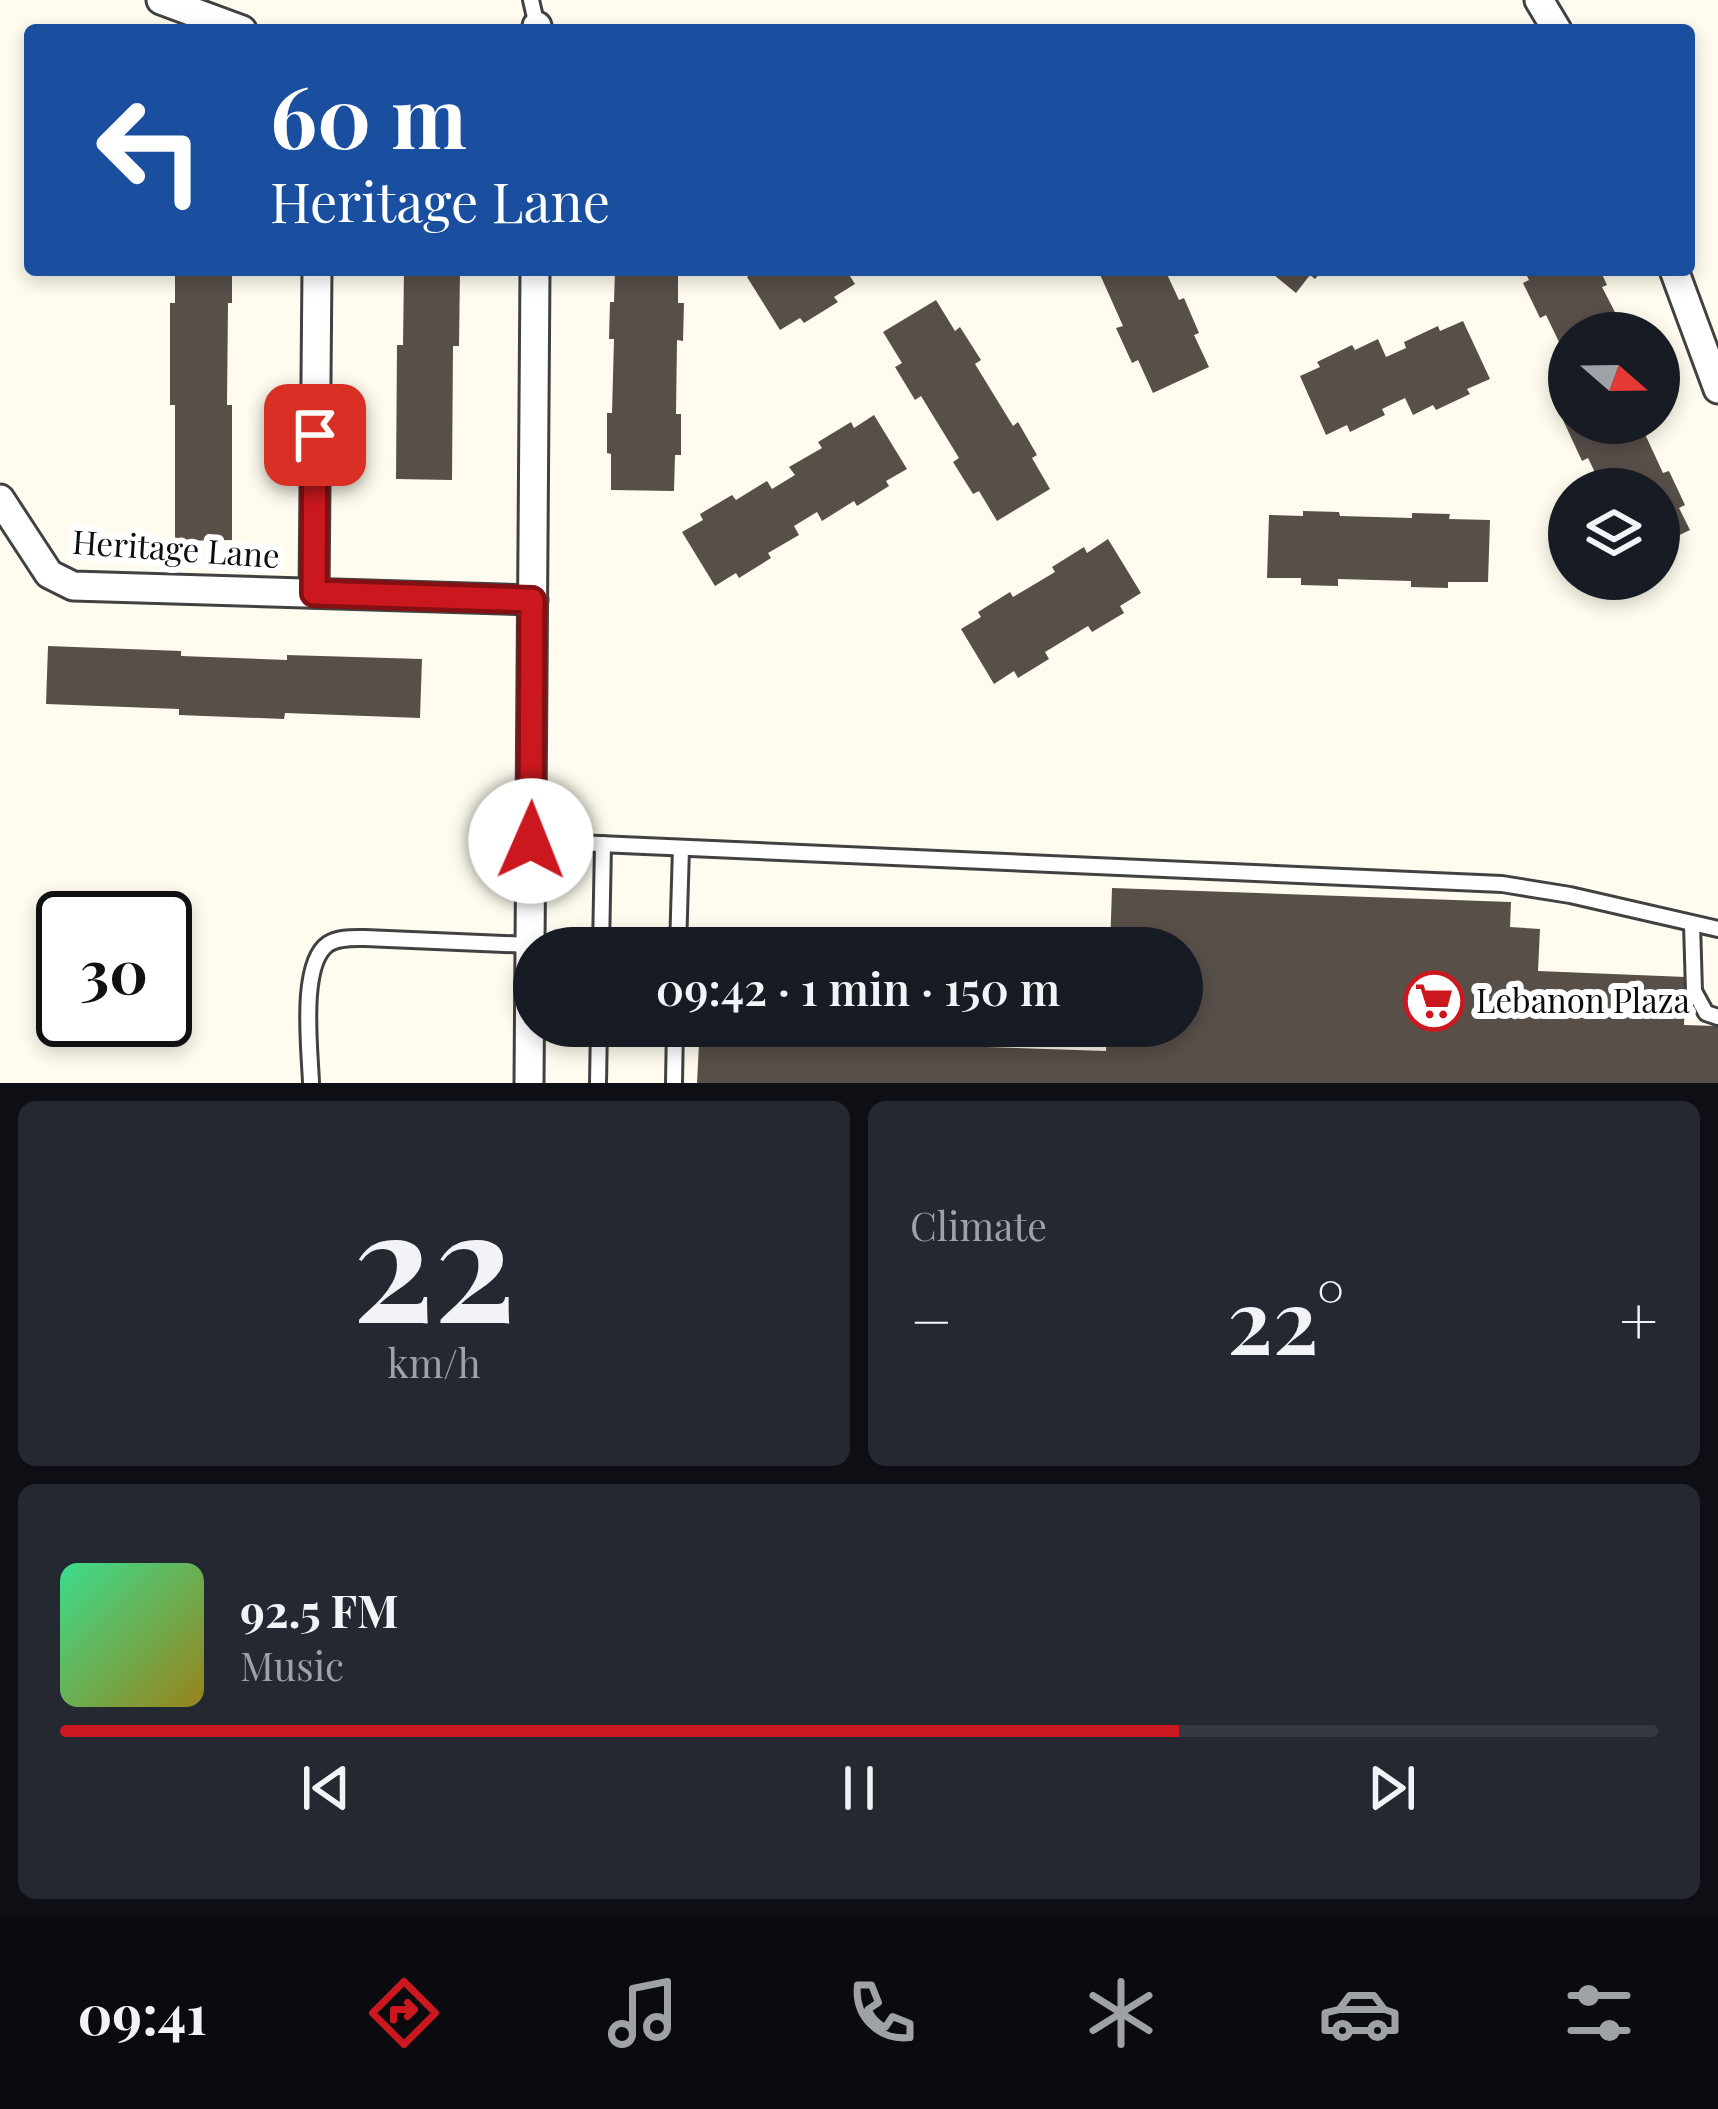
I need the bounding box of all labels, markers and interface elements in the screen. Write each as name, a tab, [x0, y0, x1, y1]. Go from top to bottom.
text: 60 m	[270, 58, 467, 170]
icon: left	[72, 72, 228, 228]
text: Heritage Lane	[270, 165, 610, 237]
north arrow	[1548, 312, 1680, 444]
map controls	[1548, 312, 1680, 600]
pin	[264, 384, 366, 486]
icon: arrive	[282, 402, 348, 468]
button: layers	[1548, 468, 1680, 600]
street label: Heritage Lane	[71, 518, 281, 576]
position arrow	[468, 778, 594, 904]
speed limit sign: 30	[36, 891, 192, 1047]
text: 09:42 · 1 min · 150 m	[656, 957, 1060, 1017]
supermarket icon: Lebanon Plaza	[1403, 970, 1465, 1032]
place label: Lebanon Plaza	[1476, 977, 1690, 1021]
text: 22	[352, 1154, 516, 1362]
text: Climate	[910, 1199, 1047, 1251]
text: 22°	[1227, 1258, 1345, 1378]
text: −	[910, 1275, 953, 1363]
text: +	[1619, 1275, 1658, 1363]
text: km/h	[387, 1336, 481, 1388]
text: 92.5 FM	[240, 1579, 399, 1639]
text: Music	[240, 1639, 344, 1691]
icon: previous	[293, 1755, 359, 1821]
icon: pause	[826, 1755, 892, 1821]
icon: next	[1359, 1755, 1425, 1821]
icon: directions	[362, 1971, 446, 2055]
icon: music	[601, 1971, 685, 2055]
icon: phone	[840, 1971, 924, 2055]
icon: climate	[1079, 1971, 1163, 2055]
icon: car	[1318, 1971, 1402, 2055]
icon: filters	[1557, 1971, 1641, 2055]
text: 09:41	[77, 1977, 207, 2049]

